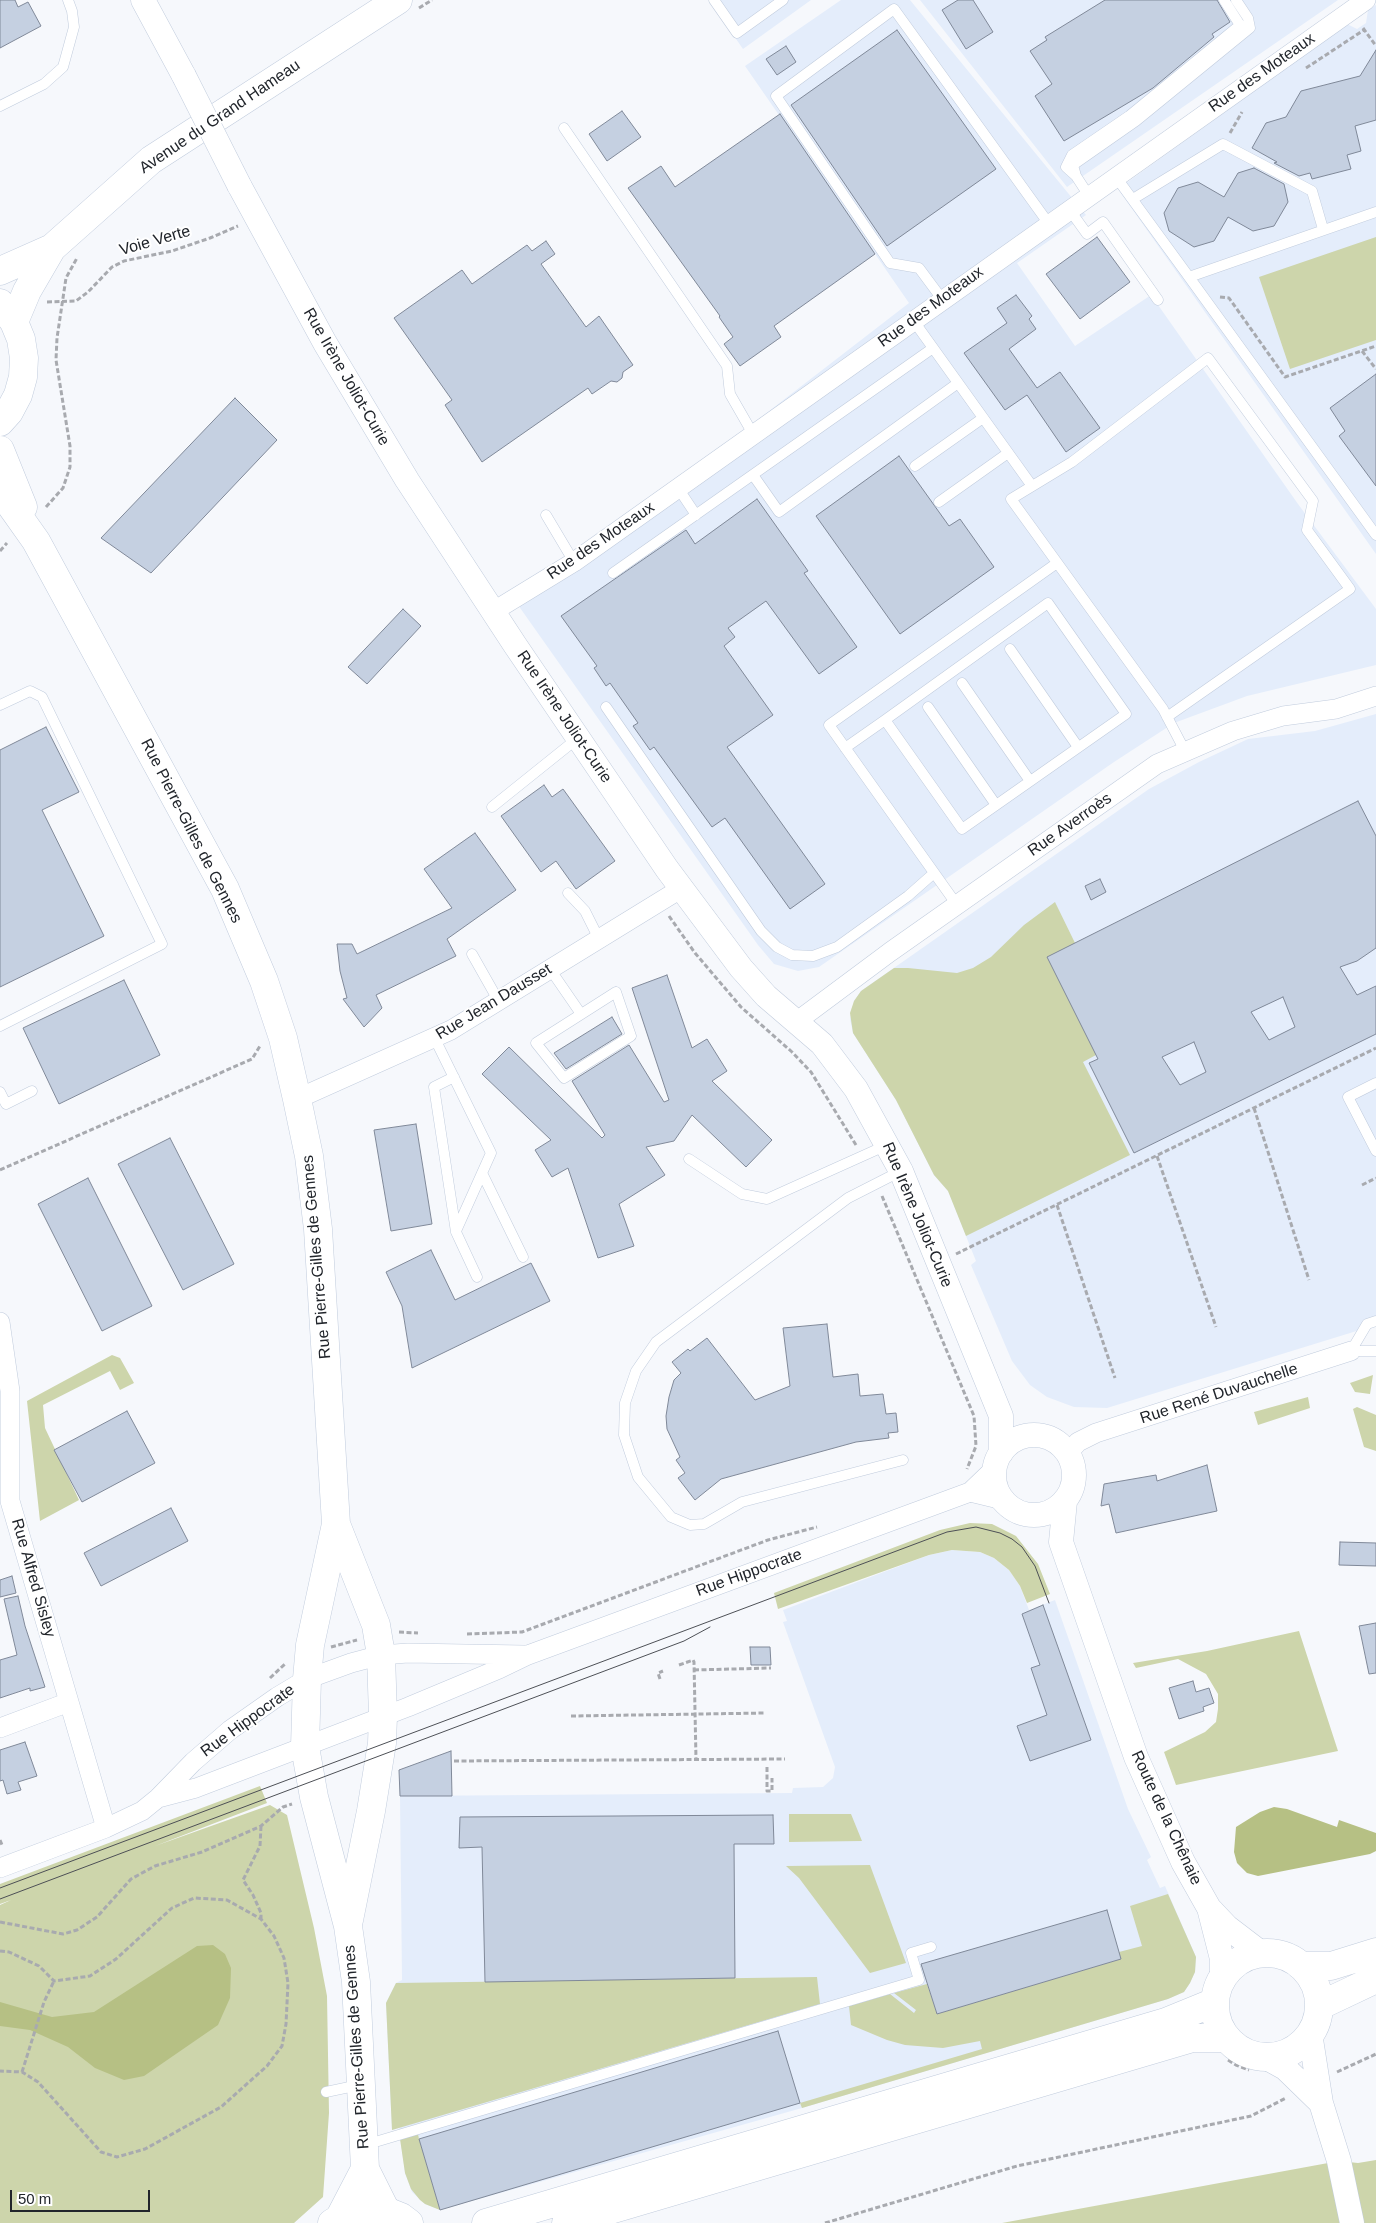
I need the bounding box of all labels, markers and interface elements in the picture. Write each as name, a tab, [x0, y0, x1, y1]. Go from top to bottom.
street label: Rue des Moteaux	[1205, 29, 1319, 117]
street label: Avenue du Grand Hameau	[136, 56, 304, 178]
street label: Voie Verte	[117, 222, 193, 260]
street label: Rue des Moteaux	[875, 262, 987, 352]
street label: Rue Irène Joliot-Curie	[299, 305, 393, 449]
street label: Rue des Moteaux	[544, 498, 658, 584]
street label: Rue Irène Joliot-Curie	[513, 647, 615, 787]
street label: Rue Pierre-Gilles de Gennes	[136, 736, 246, 926]
street label: Rue Averroès	[1025, 789, 1115, 861]
street label: Rue Jean Dausset	[433, 960, 555, 1044]
street label: Rue Irène Joliot-Curie	[878, 1140, 956, 1290]
street label: Rue Pierre-Gilles de Gennes	[299, 1154, 335, 1360]
street label: Rue René Duvauchelle	[1138, 1359, 1300, 1429]
street label: Rue Alfred Sisley	[7, 1516, 59, 1640]
street label: Rue Hippocrate	[693, 1545, 805, 1601]
street label: Rue Hippocrate	[197, 1681, 299, 1761]
street label: Route de la Chênaie	[1126, 1748, 1206, 1888]
street label: Rue Pierre-Gilles de Gennes	[340, 1944, 374, 2150]
scale bar	[12, 2180, 152, 2212]
text: 50 m	[18, 2190, 51, 2207]

